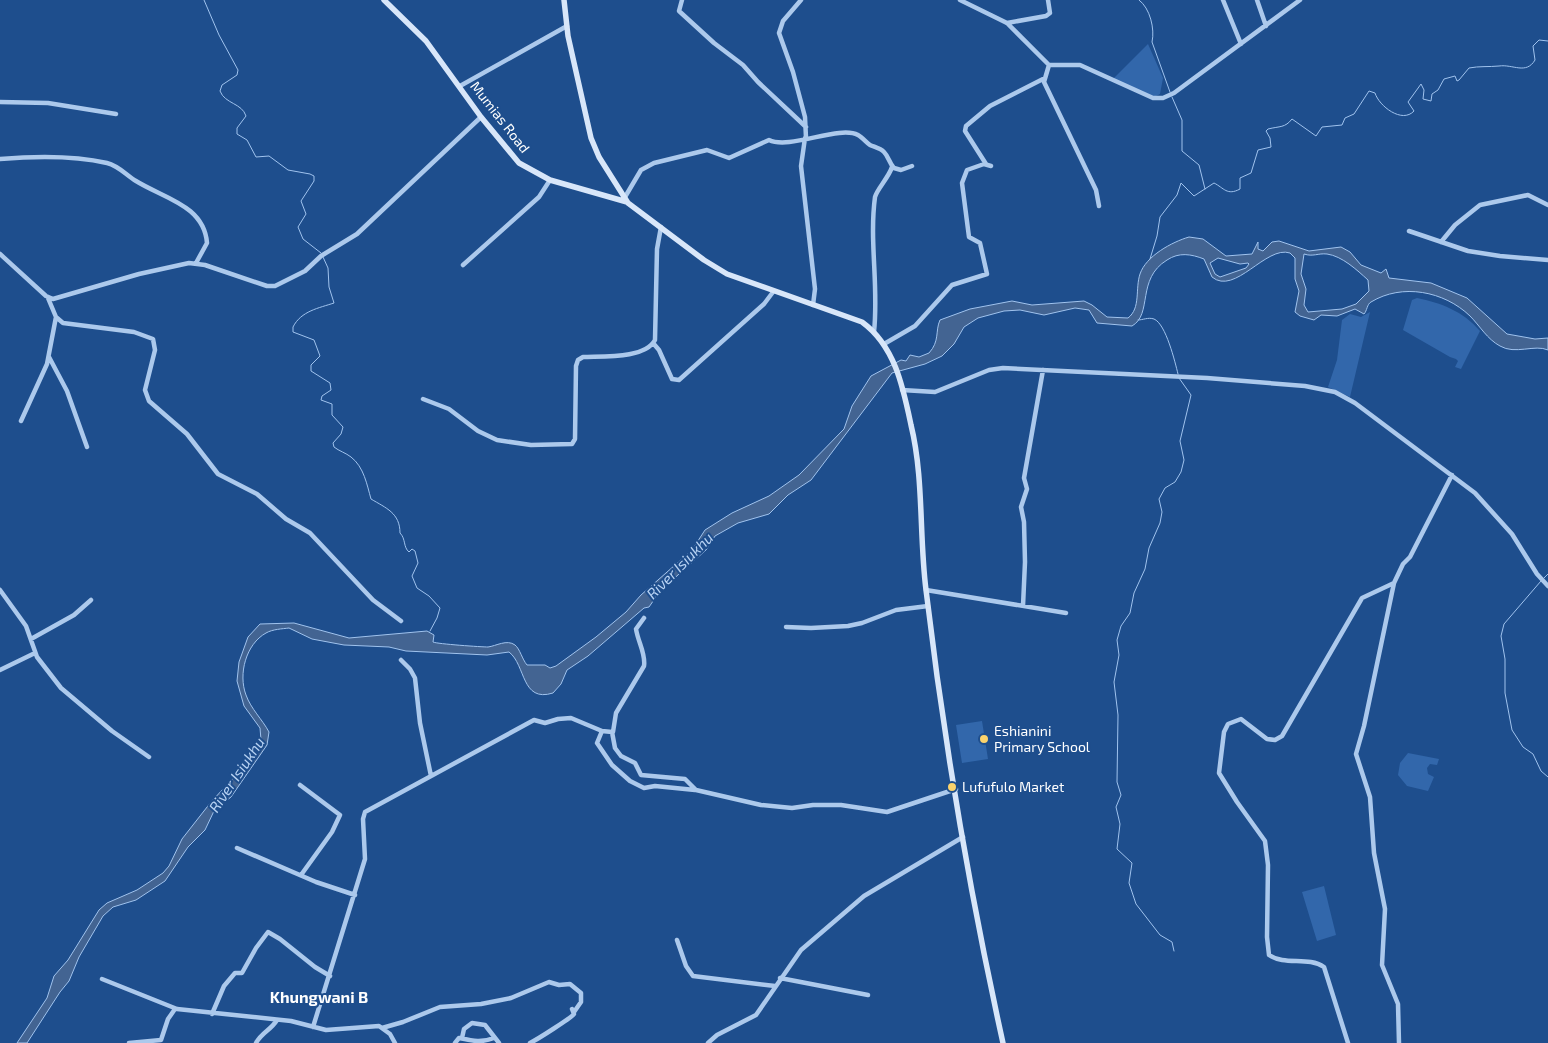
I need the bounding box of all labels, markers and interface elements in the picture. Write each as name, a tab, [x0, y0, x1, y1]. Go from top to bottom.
street label: Mumias Road	[467, 78, 534, 156]
water label: River Isiukhu	[642, 528, 716, 602]
place label: Eshianini Primary School	[994, 722, 1091, 755]
water label: River Isiukhu	[204, 733, 268, 815]
marker: Eshianini Primary School	[978, 733, 990, 745]
place label: Lufufulo Market	[962, 778, 1064, 795]
marker: Lufufulo Market	[946, 781, 958, 793]
district label: Khungwani B	[270, 987, 368, 1006]

